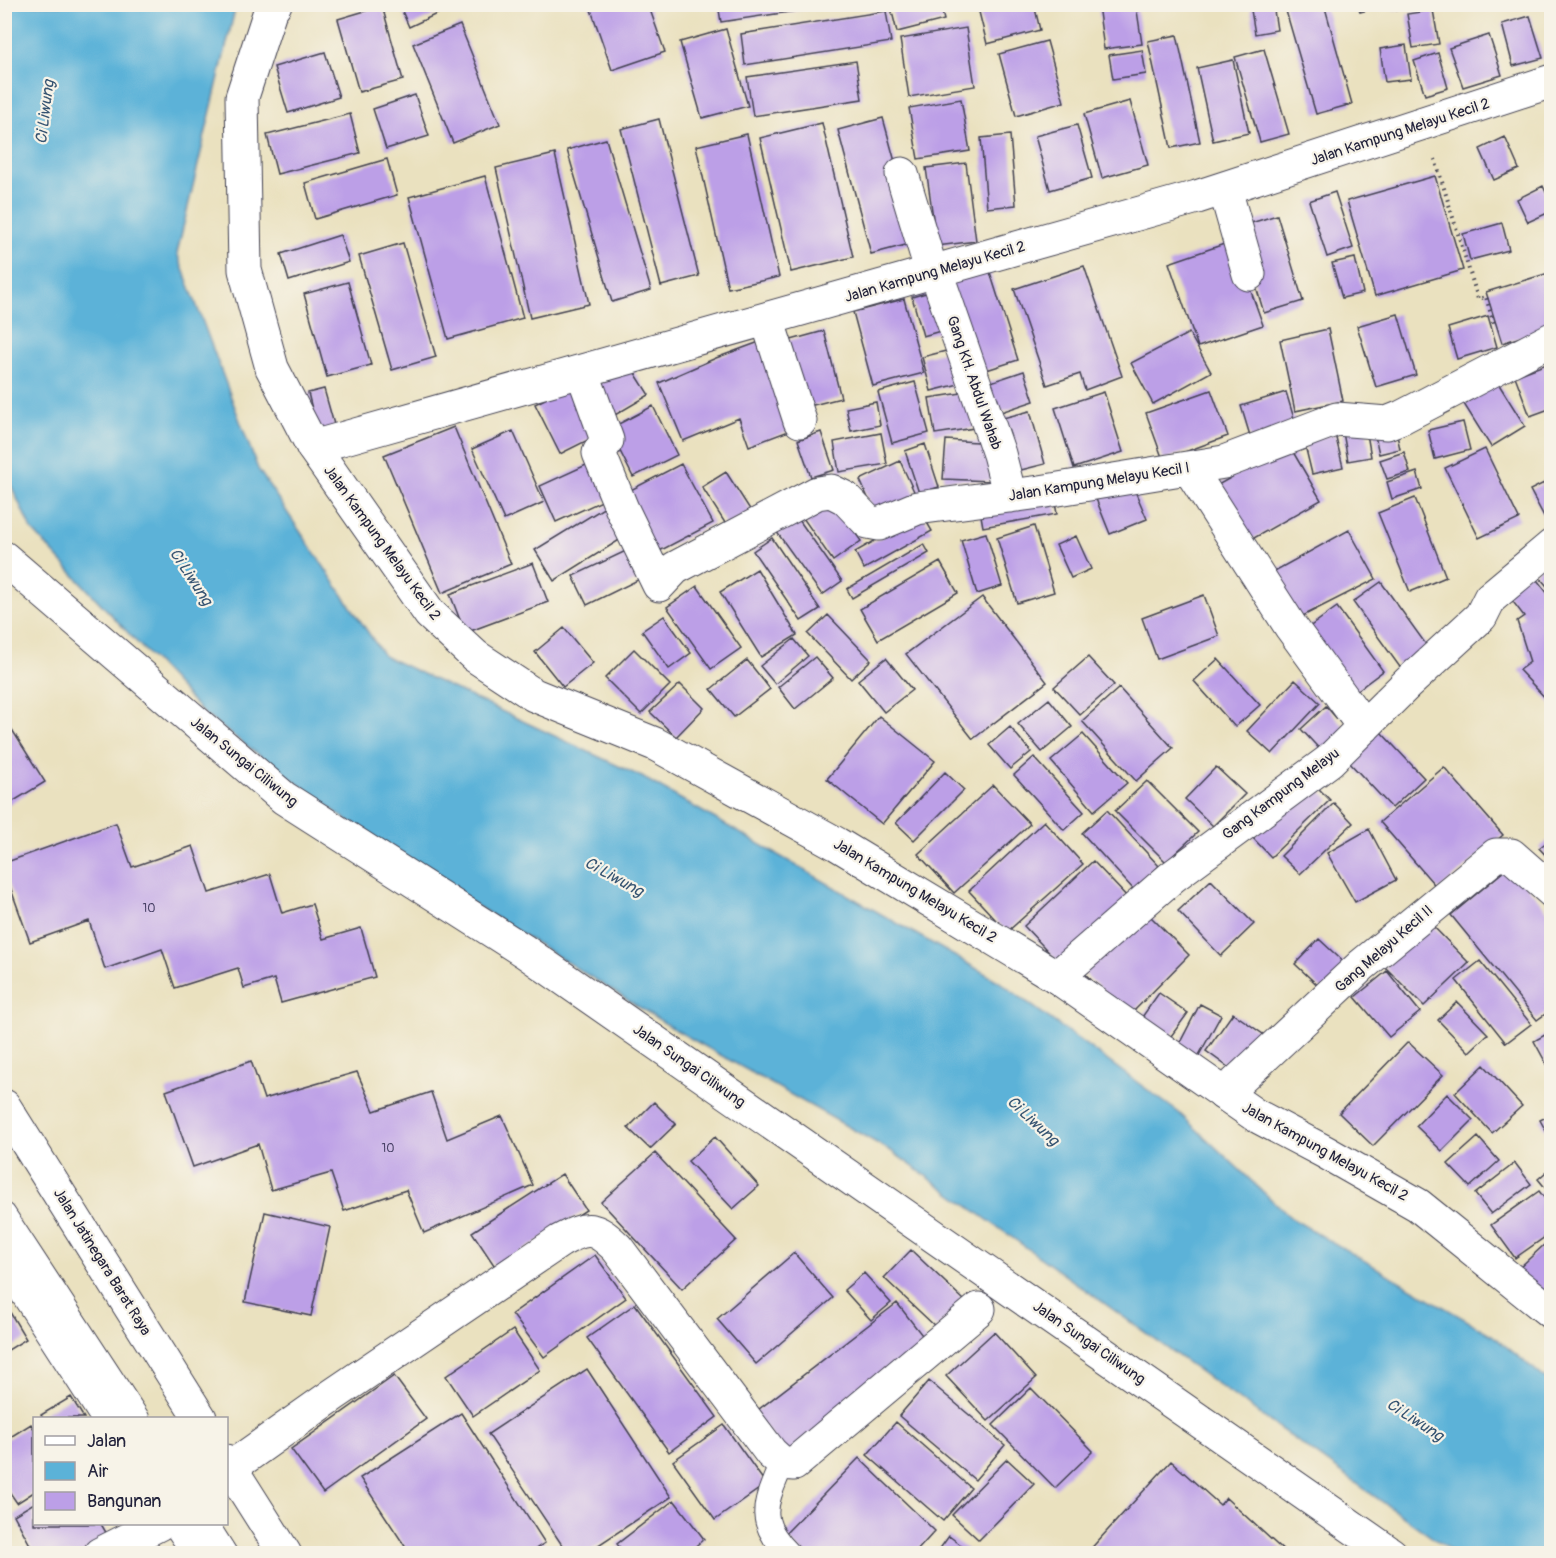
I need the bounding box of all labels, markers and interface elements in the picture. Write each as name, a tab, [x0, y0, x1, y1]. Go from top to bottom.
water label: Ci Liwung	[31, 77, 59, 145]
street label: Jalan Kampung Melayu Kecil 2	[1308, 94, 1492, 170]
street label: Jalan Kampung Melayu Kecil 2	[842, 237, 1028, 307]
street label: Gang KH. Abdul Wahab	[942, 314, 1006, 452]
street label: Jalan Kampung Melayu Kecil I	[1007, 458, 1191, 506]
street label: Jalan Kampung Melayu Kecil 2	[319, 462, 445, 624]
water label: Ci Liwung	[165, 545, 218, 611]
street label: Jalan Sungai Ciliwung	[186, 713, 302, 811]
street label: Gang Kampung Melayu	[1219, 744, 1343, 844]
street label: Jalan Kampung Melayu Kecil 2	[830, 835, 1000, 947]
water label: Ci Liwung	[581, 853, 649, 902]
house number: 10	[143, 901, 155, 916]
street label: Gang Melayu Kecil II	[1331, 901, 1437, 997]
street label: Jalan Sungai Ciliwung	[629, 1020, 749, 1112]
water label: Ci Liwung	[1003, 1092, 1065, 1151]
street label: Jalan Kampung Melayu Kecil 2	[1239, 1098, 1411, 1206]
house number: 10	[382, 1141, 394, 1156]
street label: Jalan Jatinegara Barat Raya	[49, 1185, 155, 1339]
street label: Jalan Sungai Ciliwung	[1029, 1297, 1149, 1389]
water label: Ci Liwung	[1383, 1394, 1449, 1447]
legend	[33, 1417, 228, 1525]
text: Jalan	[87, 1430, 126, 1453]
text: Air	[87, 1460, 109, 1483]
text: Bangunan	[87, 1490, 162, 1513]

